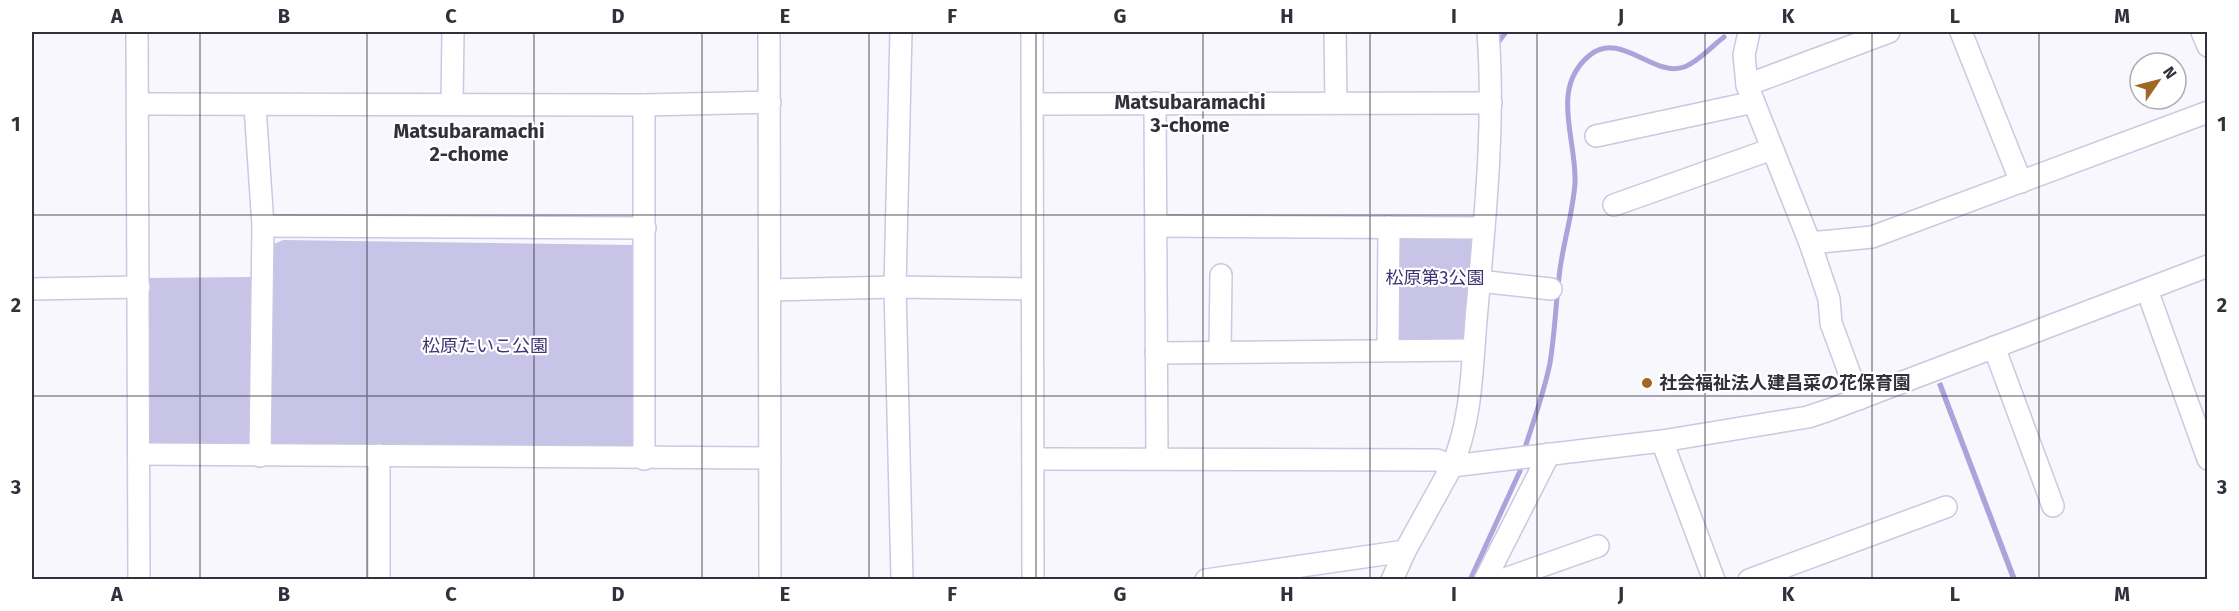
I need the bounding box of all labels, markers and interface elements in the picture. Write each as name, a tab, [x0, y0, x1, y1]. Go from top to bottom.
text: A	[110, 4, 124, 28]
text: B	[278, 4, 290, 28]
text: C	[445, 4, 457, 28]
text: D	[611, 4, 625, 28]
text: E	[780, 4, 790, 28]
text: F	[947, 4, 957, 28]
text: G	[1114, 4, 1126, 28]
text: H	[1280, 4, 1294, 28]
text: I	[1451, 4, 1457, 28]
text: J	[1617, 4, 1624, 28]
text: K	[1782, 4, 1795, 28]
text: L	[1950, 4, 1960, 28]
text: M	[2114, 4, 2130, 28]
north arrow	[2128, 51, 2188, 111]
text: N	[2159, 63, 2181, 82]
district label: Matsubaramachi 3-chome	[1114, 90, 1266, 137]
text: 1	[11, 112, 21, 136]
text: 1	[2217, 112, 2227, 136]
district label: Matsubaramachi 2-chome	[393, 119, 545, 166]
park label: 松原第3公園	[1386, 267, 1484, 289]
text: 2	[11, 293, 21, 317]
text: 2	[2217, 293, 2227, 317]
park label: 松原たいこ公園	[422, 335, 548, 357]
place label: 社会福祉法人建昌菜の花保育園	[1659, 372, 1911, 394]
marker: 社会福祉法人建昌菜の花保育園	[1640, 376, 1654, 390]
text: 3	[10, 475, 21, 499]
text: 3	[2216, 475, 2227, 499]
text: A	[110, 582, 124, 606]
text: B	[278, 582, 290, 606]
text: C	[445, 582, 457, 606]
text: D	[611, 582, 625, 606]
text: E	[780, 582, 790, 606]
text: F	[947, 582, 957, 606]
text: G	[1114, 582, 1126, 606]
text: H	[1280, 582, 1294, 606]
text: I	[1451, 582, 1457, 606]
text: J	[1617, 582, 1624, 606]
text: K	[1782, 582, 1795, 606]
text: L	[1950, 582, 1960, 606]
text: M	[2114, 582, 2130, 606]

